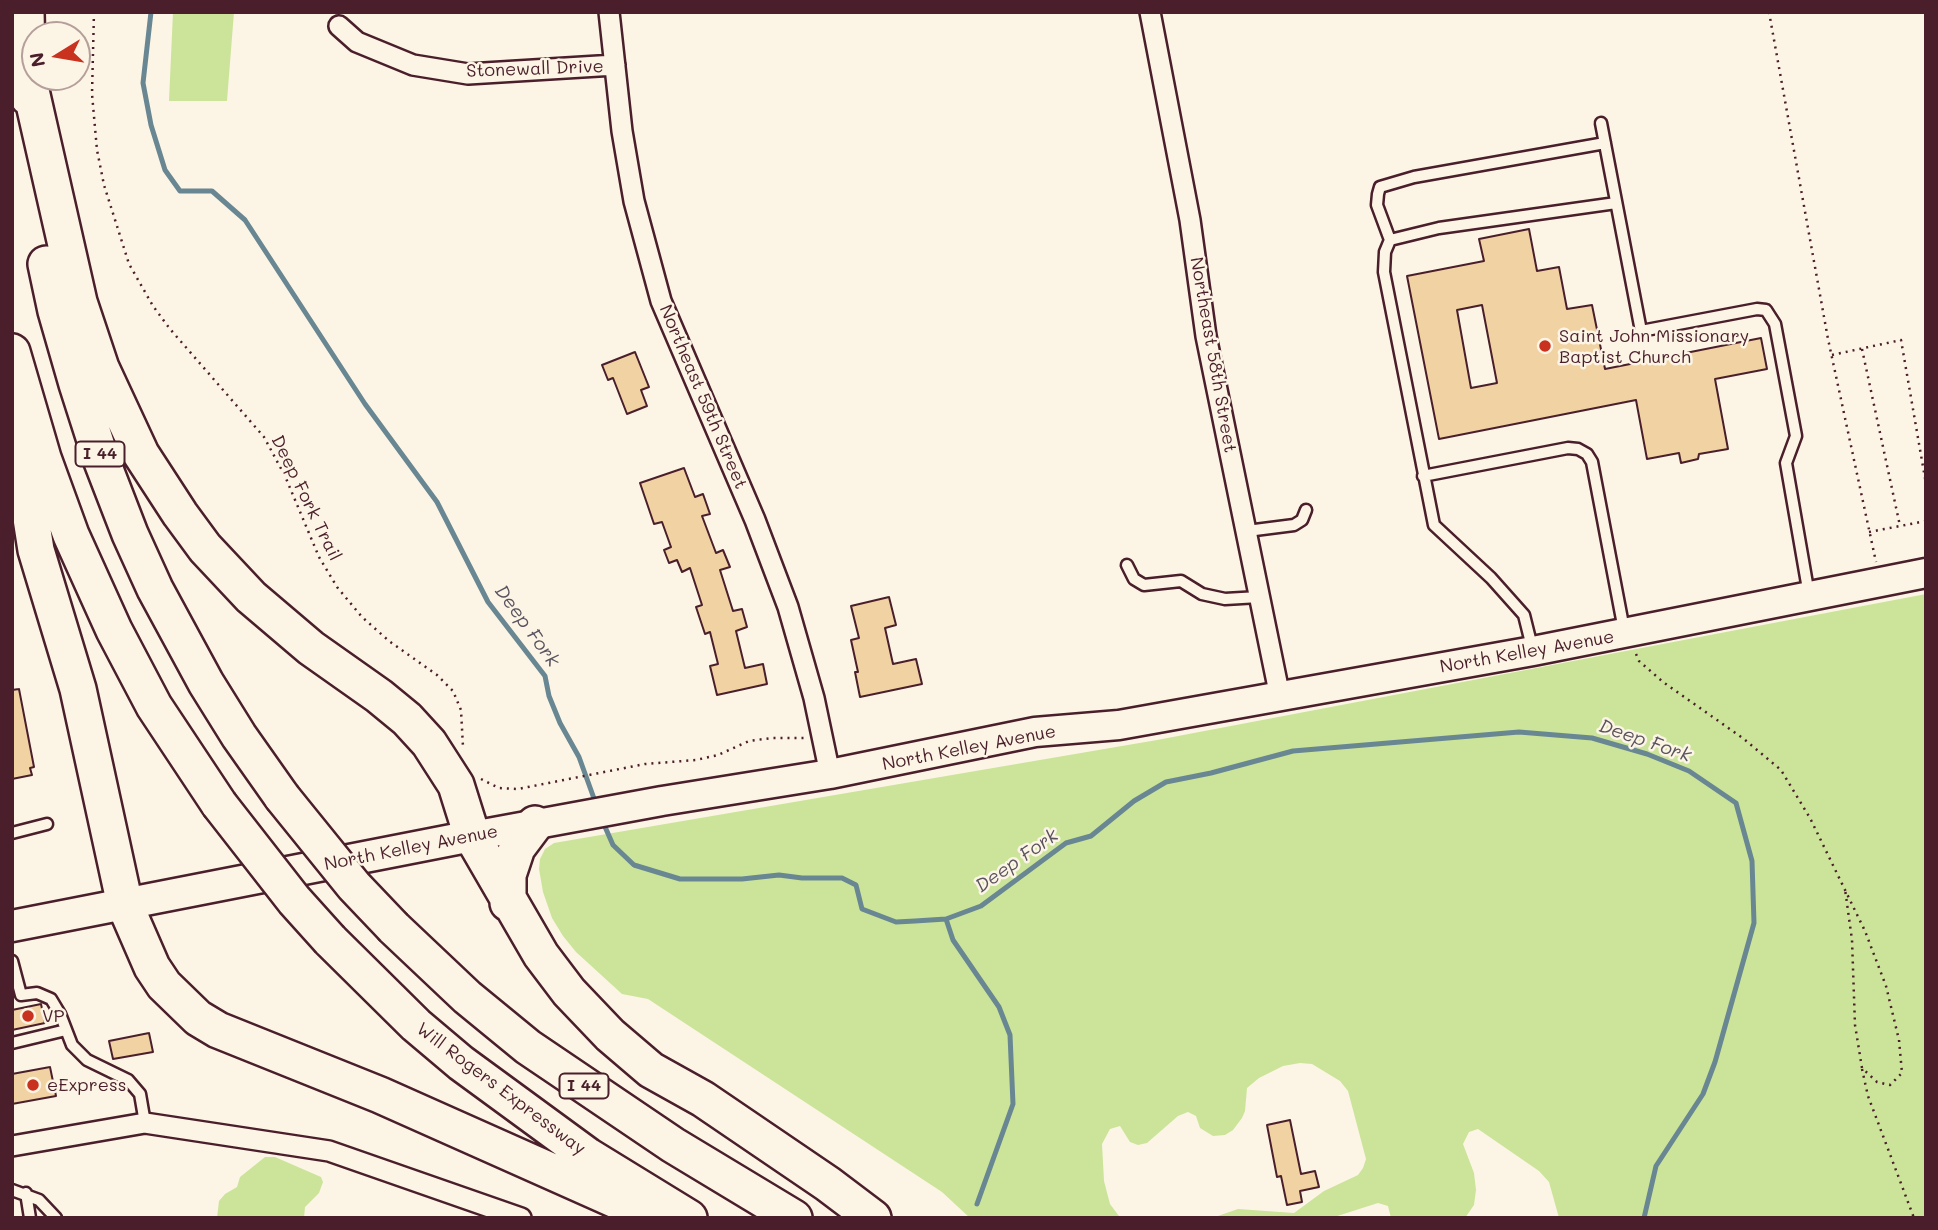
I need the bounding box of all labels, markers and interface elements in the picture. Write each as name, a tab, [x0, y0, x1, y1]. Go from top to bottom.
north arrow	[21, 21, 91, 91]
text: N	[23, 50, 51, 69]
street label: Stonewall Drive	[466, 56, 604, 82]
street label: Northeast 58th Street	[1185, 255, 1241, 455]
street label: Northeast 59th Street	[654, 302, 752, 492]
place label: Saint John Missionary Baptist Church	[1559, 325, 1749, 368]
marker: Saint John Missionary Baptist Church	[1537, 338, 1553, 354]
street label: Deep Fork Trail	[266, 432, 346, 564]
road number: I 44	[76, 442, 124, 467]
water label: Deep Fork	[490, 581, 564, 671]
street label: North Kelley Avenue	[1438, 626, 1616, 678]
water label: Deep Fork	[1596, 715, 1694, 767]
street label: North Kelley Avenue	[880, 721, 1058, 775]
street label: North Kelley Avenue	[322, 821, 500, 875]
water label: Deep Fork	[971, 824, 1063, 898]
place label: VP	[42, 1005, 65, 1027]
marker: VP	[20, 1008, 36, 1024]
street label: Will Rogers Expressway	[412, 1018, 590, 1160]
place label: eExpress	[47, 1074, 126, 1096]
road number: I 44	[560, 1074, 608, 1098]
marker: eExpress	[25, 1077, 41, 1093]

